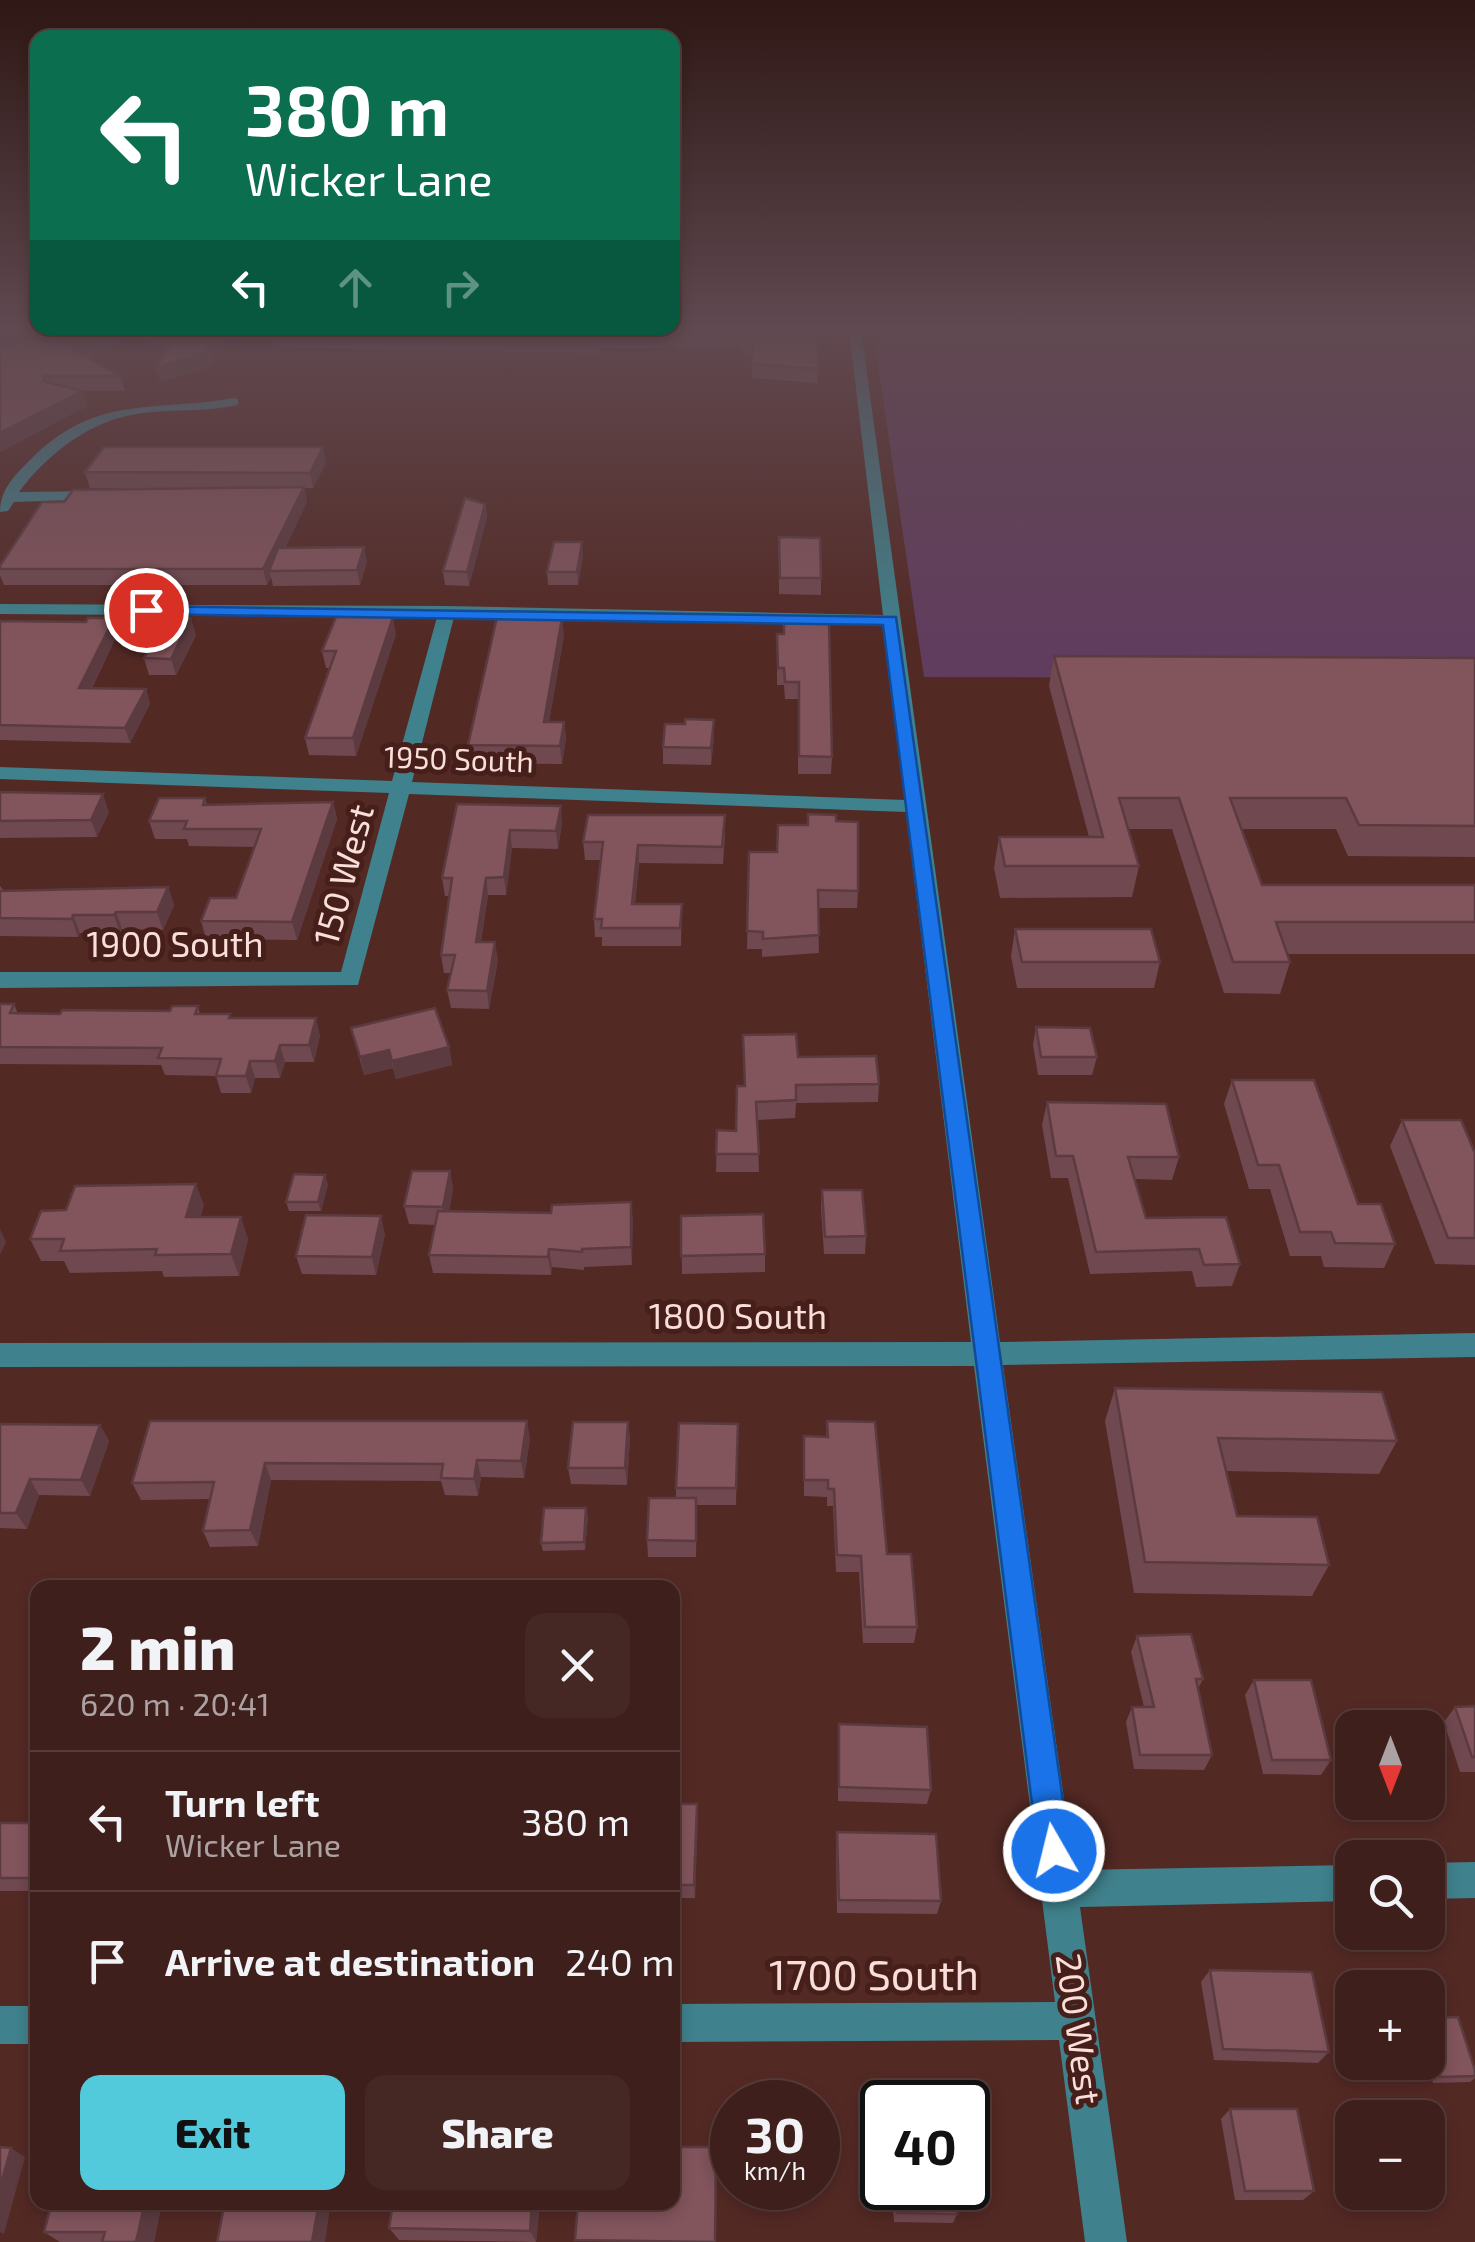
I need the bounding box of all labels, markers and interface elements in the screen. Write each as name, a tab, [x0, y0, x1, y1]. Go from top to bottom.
text: 380 m	[245, 66, 449, 150]
icon: left	[80, 70, 210, 200]
text: Wicker Lane	[245, 151, 493, 205]
icon: left	[223, 260, 278, 315]
icon: ahead	[328, 260, 383, 315]
icon: right	[433, 260, 488, 315]
pin	[104, 568, 189, 653]
icon: arrive	[119, 583, 174, 638]
street label: 1950 South	[384, 737, 535, 779]
street label: 150 West	[303, 800, 381, 949]
street label: 1900 South	[86, 922, 264, 964]
street label: 1800 South	[649, 1294, 827, 1336]
text: 2 min	[80, 1610, 235, 1682]
button: close	[525, 1613, 630, 1718]
text: 620 m · 20:41	[80, 1684, 270, 1722]
north arrow	[1335, 1710, 1445, 1820]
map controls	[1335, 1710, 1445, 2210]
text: Turn left	[165, 1779, 320, 1825]
icon: left	[80, 1794, 135, 1849]
text: 380 m	[521, 1798, 630, 1844]
position arrow	[1002, 1799, 1106, 1903]
text: Wicker Lane	[165, 1825, 341, 1863]
button: search	[1335, 1840, 1445, 1950]
icon: arrive	[80, 1934, 135, 1989]
text: Arrive at destination	[165, 1938, 535, 1984]
text: 240 m	[565, 1938, 675, 1984]
street label: 1700 South	[769, 1948, 979, 1998]
street label: 200 West	[1049, 1951, 1111, 2107]
button: +	[1335, 1970, 1445, 2080]
button: Exit	[80, 2075, 345, 2190]
button: Share	[365, 2075, 630, 2190]
speed limit sign: 40	[860, 2080, 990, 2210]
button: −	[1335, 2100, 1445, 2210]
text: 30	[745, 2103, 805, 2163]
text: km/h	[744, 2155, 806, 2185]

